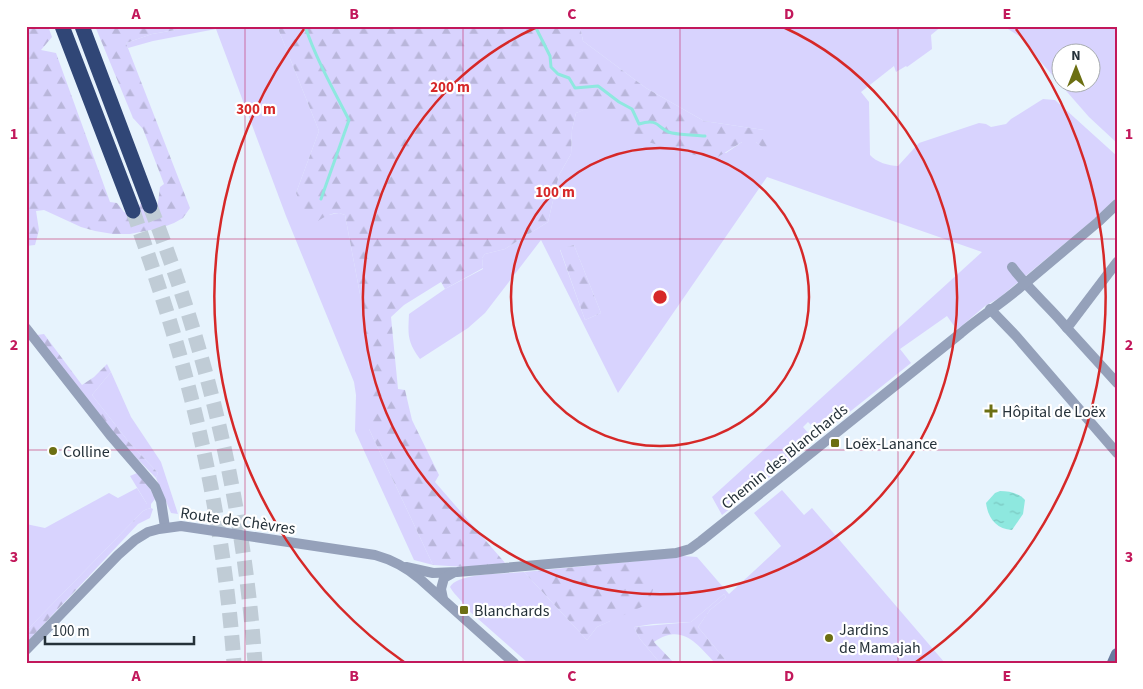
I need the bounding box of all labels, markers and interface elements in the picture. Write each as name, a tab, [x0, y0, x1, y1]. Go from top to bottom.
text: A	[130, 3, 141, 25]
text: B	[349, 3, 359, 25]
text: C	[567, 3, 577, 25]
text: D	[784, 3, 794, 25]
text: E	[1003, 3, 1011, 25]
north arrow	[1050, 42, 1100, 92]
text: N	[1071, 46, 1081, 66]
text: 200 m	[430, 77, 470, 98]
text: 300 m	[236, 99, 276, 120]
text: 1	[10, 123, 18, 145]
text: 1	[1125, 123, 1133, 145]
text: 100 m	[535, 182, 575, 203]
centre of rings	[651, 288, 669, 306]
text: 2	[10, 334, 18, 356]
text: 2	[1125, 334, 1133, 356]
street label: Chemin des Blanchards	[717, 399, 853, 515]
place label: Hôpital de Loëx	[1002, 401, 1106, 423]
marker: Hôpital de Loëx	[984, 404, 998, 418]
place label: Loëx-Lanance	[845, 433, 937, 455]
marker: Loëx-Lanance	[829, 437, 841, 449]
place label: Colline	[63, 441, 110, 463]
marker: Colline	[47, 445, 59, 457]
street label: Route de Chèvres	[179, 502, 297, 540]
text: 3	[10, 546, 18, 568]
text: 3	[1125, 546, 1133, 568]
place label: Blanchards	[474, 600, 550, 622]
marker: Blanchards	[458, 604, 470, 616]
scale bar	[45, 614, 194, 646]
place label: Jardins de Mamajah	[839, 619, 921, 659]
text: 100 m	[52, 621, 90, 642]
marker: Jardins de Mamajah	[823, 632, 835, 644]
text: A	[130, 665, 141, 687]
text: B	[349, 665, 359, 687]
text: C	[567, 665, 577, 687]
text: D	[784, 665, 794, 687]
text: E	[1003, 665, 1011, 687]

